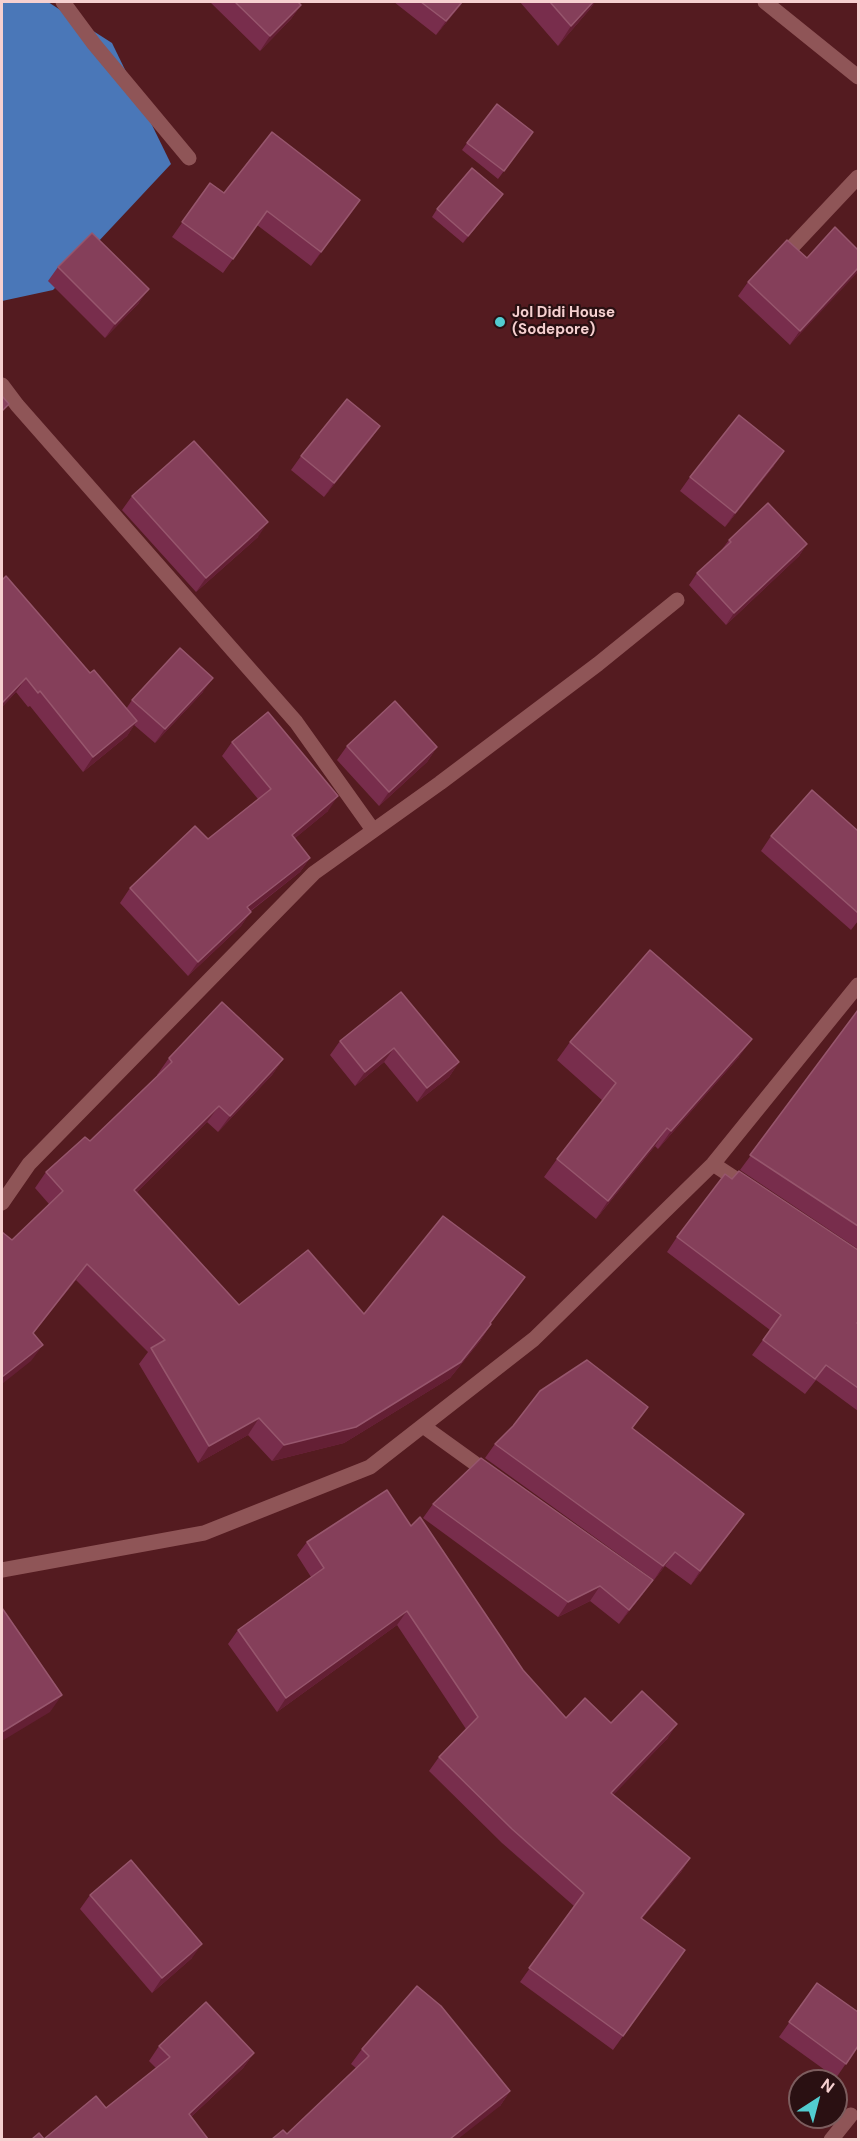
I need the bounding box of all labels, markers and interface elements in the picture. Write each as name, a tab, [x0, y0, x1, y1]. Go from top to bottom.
place label: Jol Didi House (Sodepore)	[512, 304, 615, 339]
marker: Jol Didi House (Sodepore)	[493, 315, 507, 329]
north arrow	[788, 2069, 848, 2129]
text: N	[817, 2074, 839, 2098]

